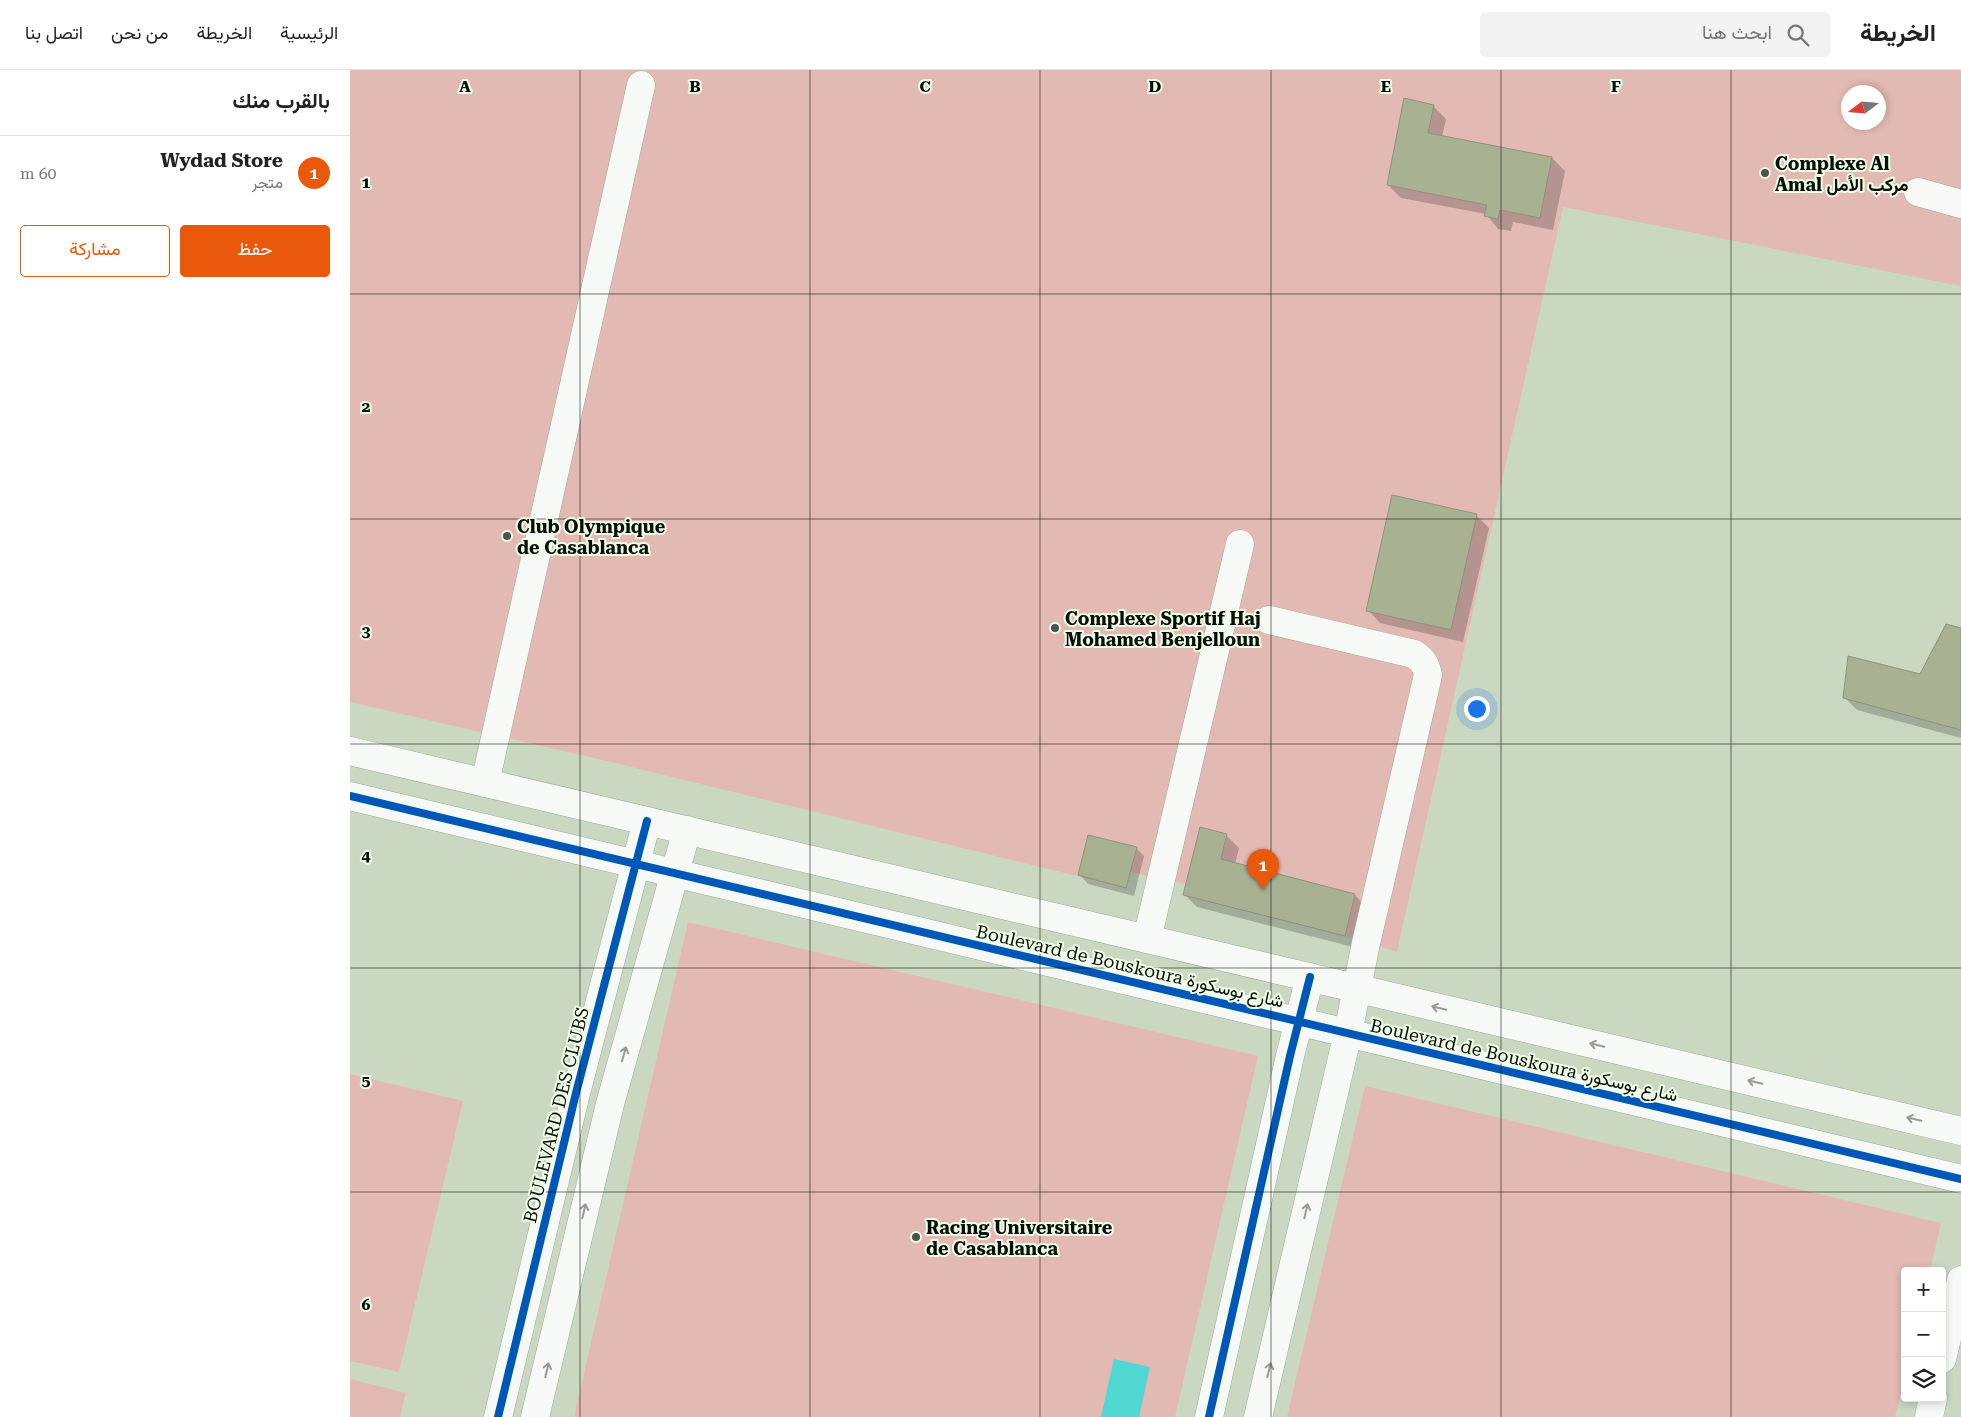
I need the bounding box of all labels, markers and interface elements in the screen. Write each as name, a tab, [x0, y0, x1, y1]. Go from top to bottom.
search box	[1480, 12, 1830, 57]
text: الخريطة	[1860, 19, 1936, 47]
text: ابحث هنا	[1702, 21, 1772, 44]
icon: search	[1784, 21, 1812, 49]
text: اتصل بنا	[25, 22, 83, 43]
text: من نحن	[111, 22, 168, 43]
text: الخريطة	[196, 22, 252, 43]
text: الرئيسية	[280, 22, 338, 43]
text: A	[459, 77, 471, 96]
text: B	[689, 77, 701, 96]
text: C	[919, 77, 931, 96]
text: D	[1149, 77, 1162, 96]
text: E	[1381, 77, 1391, 96]
text: F	[1611, 77, 1621, 96]
north arrow	[1841, 85, 1886, 130]
text: بالقرب منك	[232, 89, 330, 113]
text: Wydad Store	[160, 149, 283, 172]
place label: Complexe Al Amal مركب الأمل	[1775, 153, 1909, 196]
text: 60 m	[20, 164, 57, 183]
text: 1	[310, 164, 318, 183]
marker: Complexe Al Amal مركب الأمل	[1759, 167, 1771, 179]
text: متجر	[252, 173, 283, 192]
text: 1	[362, 173, 371, 192]
button: مشاركة	[20, 225, 170, 277]
button: حفظ	[180, 225, 330, 277]
text: 2	[362, 397, 371, 416]
place label: Club Olympique de Casablanca	[517, 516, 666, 558]
marker: Club Olympique de Casablanca	[501, 530, 513, 542]
place label: Complexe Sportif Haj Mohamed Benjelloun	[1065, 608, 1261, 650]
text: 3	[362, 622, 371, 641]
marker: Complexe Sportif Haj Mohamed Benjelloun	[1049, 622, 1061, 634]
your location	[1464, 696, 1490, 722]
text: 4	[362, 846, 371, 865]
pin: 1	[1247, 849, 1279, 890]
street label: Boulevard de Bouskoura شارع بوسكورة	[974, 920, 1286, 1014]
one-way arrow	[1431, 1003, 1447, 1012]
street label: BOULEVARD DES CLUBS	[519, 1005, 593, 1225]
street label: Boulevard de Bouskoura شارع بوسكورة	[1368, 1014, 1680, 1108]
one-way arrow	[1590, 1040, 1606, 1049]
one-way arrow	[619, 1046, 629, 1062]
text: 5	[362, 1071, 371, 1090]
one-way arrow	[1748, 1077, 1764, 1086]
one-way arrow	[1906, 1114, 1922, 1123]
one-way arrow	[580, 1204, 589, 1220]
one-way arrow	[1302, 1204, 1311, 1220]
place label: Racing Universitaire de Casablanca	[926, 1217, 1113, 1259]
marker: Racing Universitaire de Casablanca	[910, 1231, 922, 1243]
map controls	[1901, 1267, 1946, 1402]
button: +	[1901, 1267, 1946, 1312]
text: 6	[362, 1295, 371, 1314]
button: −	[1901, 1312, 1946, 1357]
button: layers	[1901, 1357, 1946, 1402]
one-way arrow	[543, 1362, 552, 1378]
one-way arrow	[1265, 1362, 1274, 1378]

